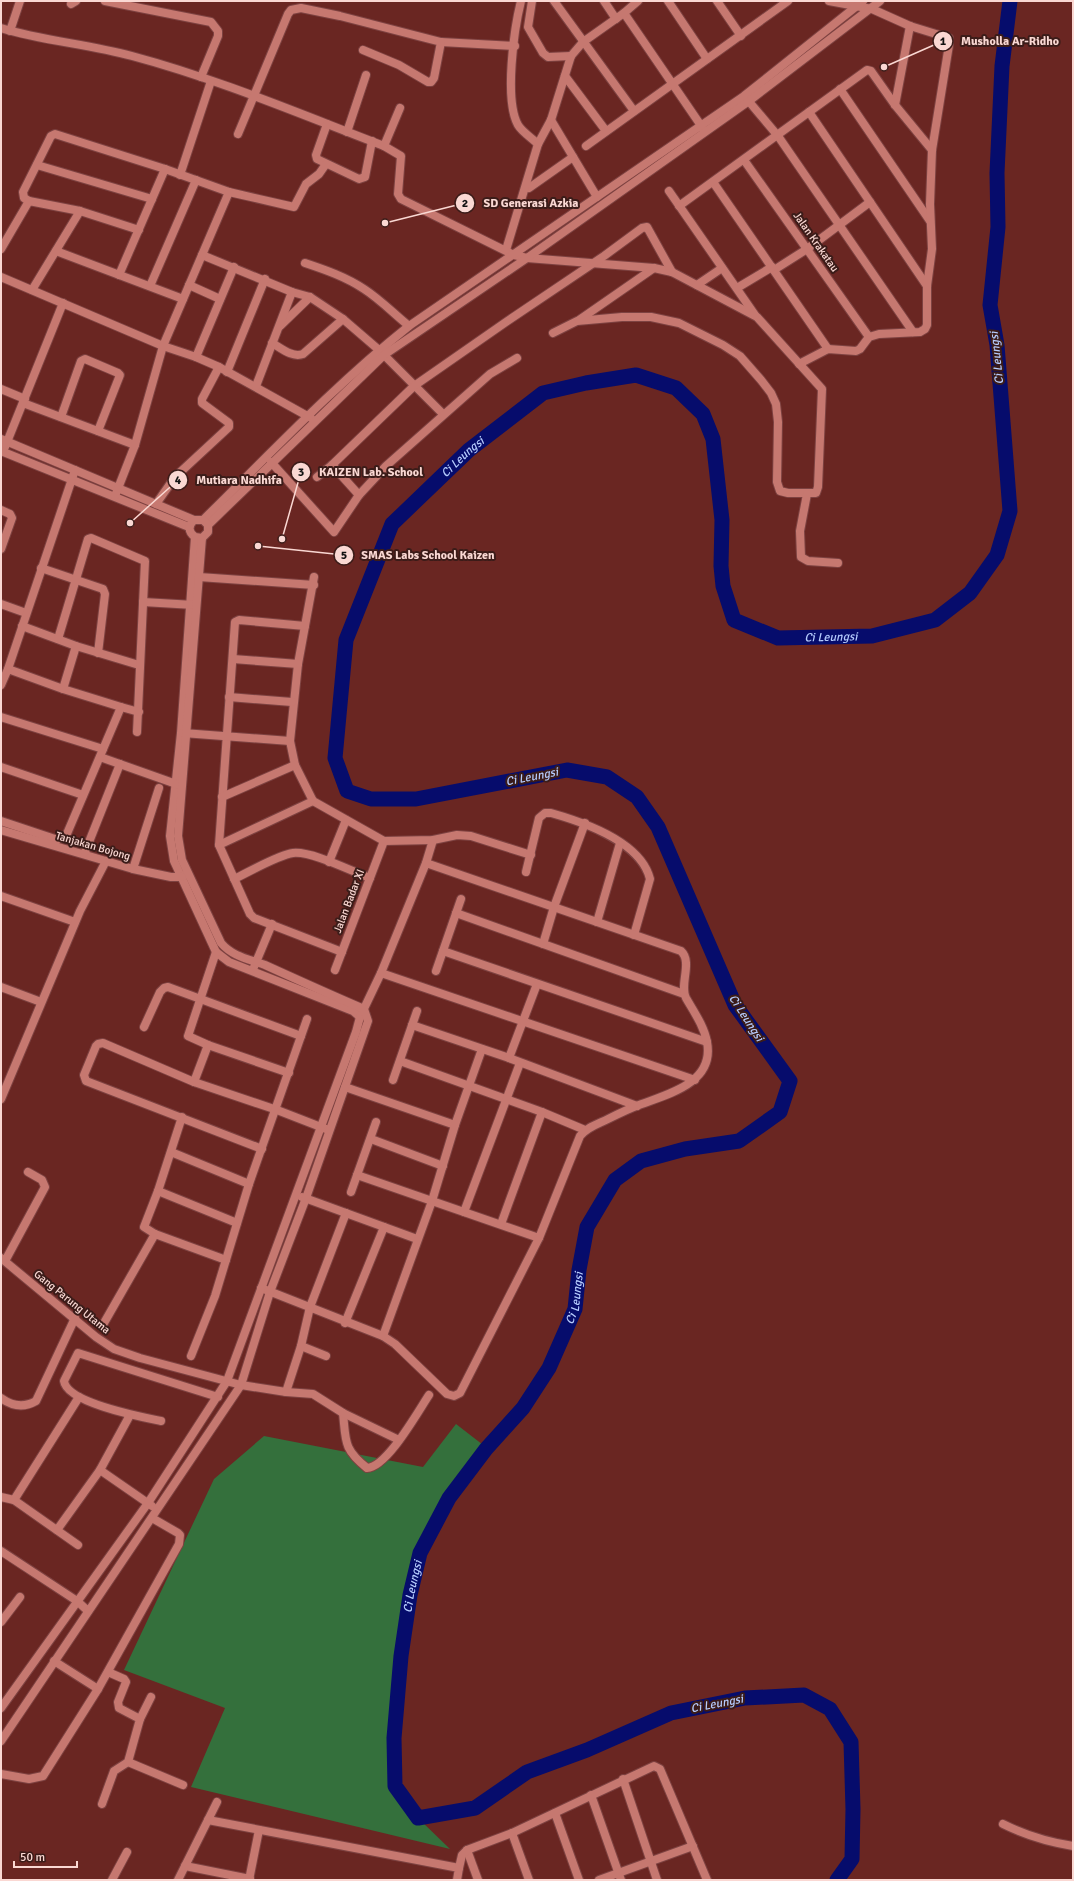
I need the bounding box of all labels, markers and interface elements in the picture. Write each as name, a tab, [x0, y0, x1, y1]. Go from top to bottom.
callout: Musholla Ar-Ridho	[933, 29, 1067, 53]
text: 1	[940, 34, 947, 49]
text: Musholla Ar-Ridho	[961, 34, 1059, 49]
callout: SD Generasi Azkia	[455, 191, 586, 215]
text: 2	[462, 196, 468, 211]
text: SD Generasi Azkia	[483, 196, 579, 211]
street label: Jalan Krakatau	[791, 210, 841, 274]
water label: Ci Leungsi	[987, 329, 1007, 385]
water label: Ci Leungsi	[438, 433, 488, 480]
callout: KAIZEN Lab. School	[291, 460, 431, 484]
text: 3	[298, 465, 304, 480]
text: KAIZEN Lab. School	[319, 465, 423, 480]
callout: Mutiara Nadhifa	[168, 468, 290, 492]
text: 4	[175, 473, 182, 488]
text: Mutiara Nadhifa	[196, 473, 282, 488]
callout: SMAS Labs School Kaizen	[334, 543, 503, 567]
text: 5	[341, 548, 347, 563]
text: SMAS Labs School Kaizen	[361, 548, 495, 563]
water label: Ci Leungsi	[804, 629, 859, 645]
water label: Ci Leungsi	[505, 764, 561, 789]
street label: Tanjakan Bojong	[54, 829, 132, 863]
street label: Jalan Badar XI	[331, 867, 367, 935]
water label: Ci Leungsi	[725, 992, 768, 1046]
street label: Gang Parung Utama	[31, 1267, 113, 1337]
water label: Ci Leungsi	[562, 1270, 586, 1327]
water label: Ci Leungsi	[400, 1557, 426, 1614]
water label: Ci Leungsi	[690, 1691, 746, 1716]
scale bar	[14, 1843, 77, 1869]
text: 50 m	[20, 1850, 45, 1865]

